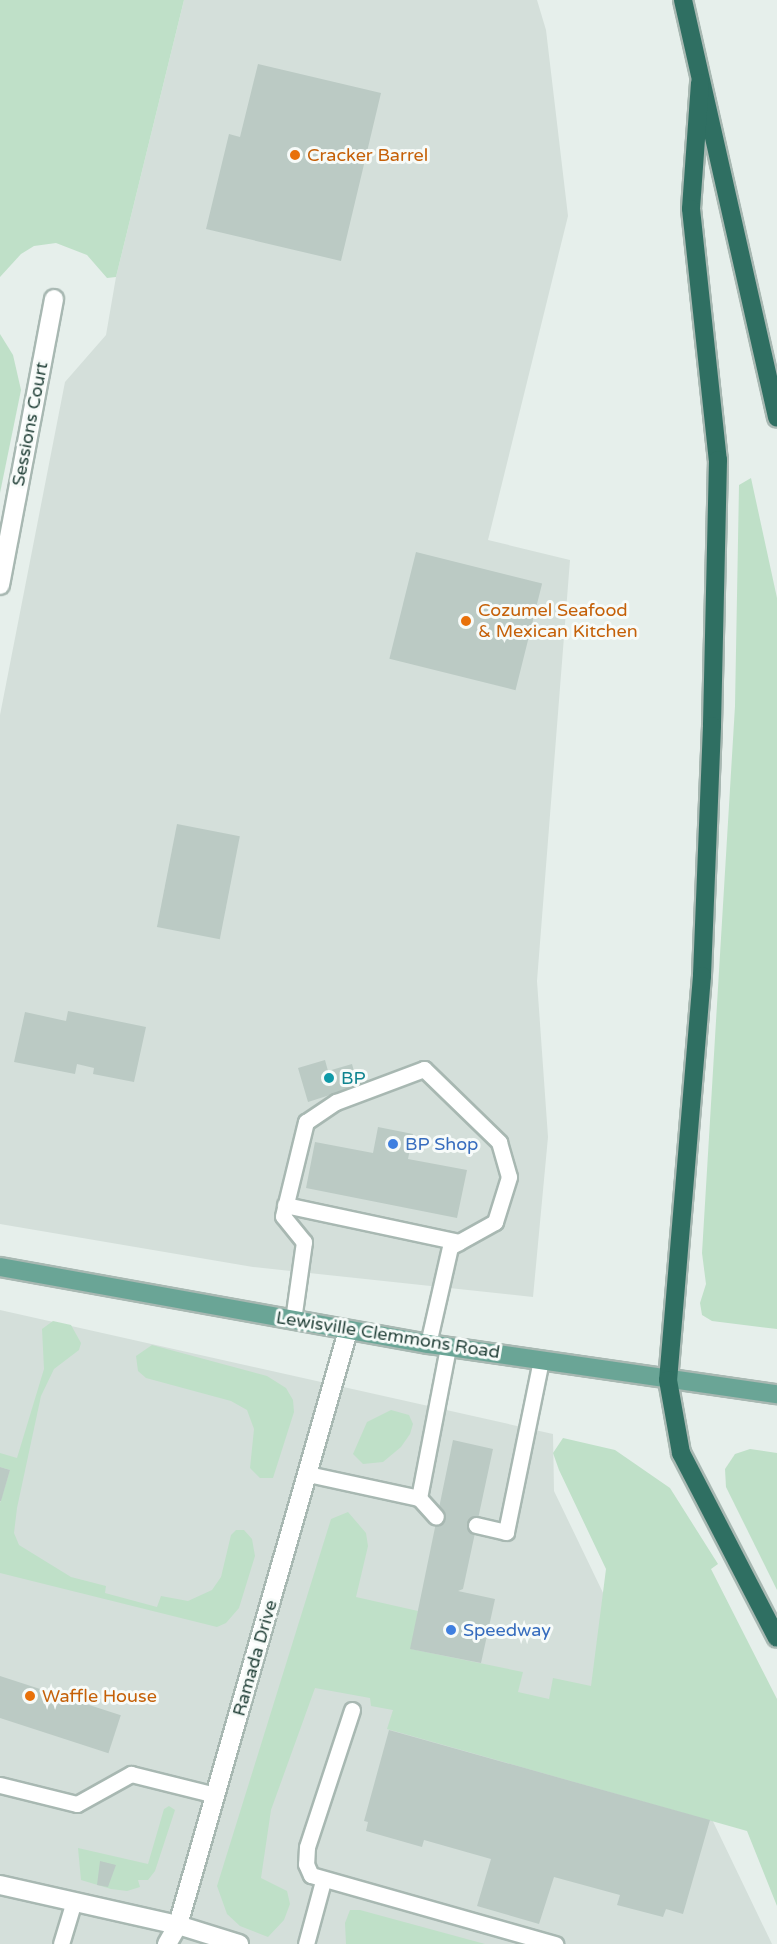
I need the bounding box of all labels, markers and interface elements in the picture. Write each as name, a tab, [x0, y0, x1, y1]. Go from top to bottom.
place label: Cracker Barrel	[307, 144, 428, 166]
marker: Cracker Barrel	[288, 148, 302, 162]
street label: Sessions Court	[7, 360, 53, 488]
place label: Cozumel Seafood & Mexican Kitchen	[478, 600, 638, 642]
marker: Cozumel Seafood & Mexican Kitchen	[459, 614, 473, 628]
place label: BP	[341, 1067, 366, 1089]
marker: BP	[322, 1071, 336, 1085]
place label: BP Shop	[405, 1133, 478, 1155]
marker: BP Shop	[386, 1137, 400, 1151]
street label: Lewisville Clemmons Road	[275, 1307, 501, 1363]
street label: Ramada Drive	[228, 1597, 282, 1719]
place label: Speedway	[463, 1619, 551, 1641]
marker: Speedway	[444, 1623, 458, 1637]
place label: Waffle House	[42, 1685, 157, 1707]
marker: Waffle House	[23, 1689, 37, 1703]

